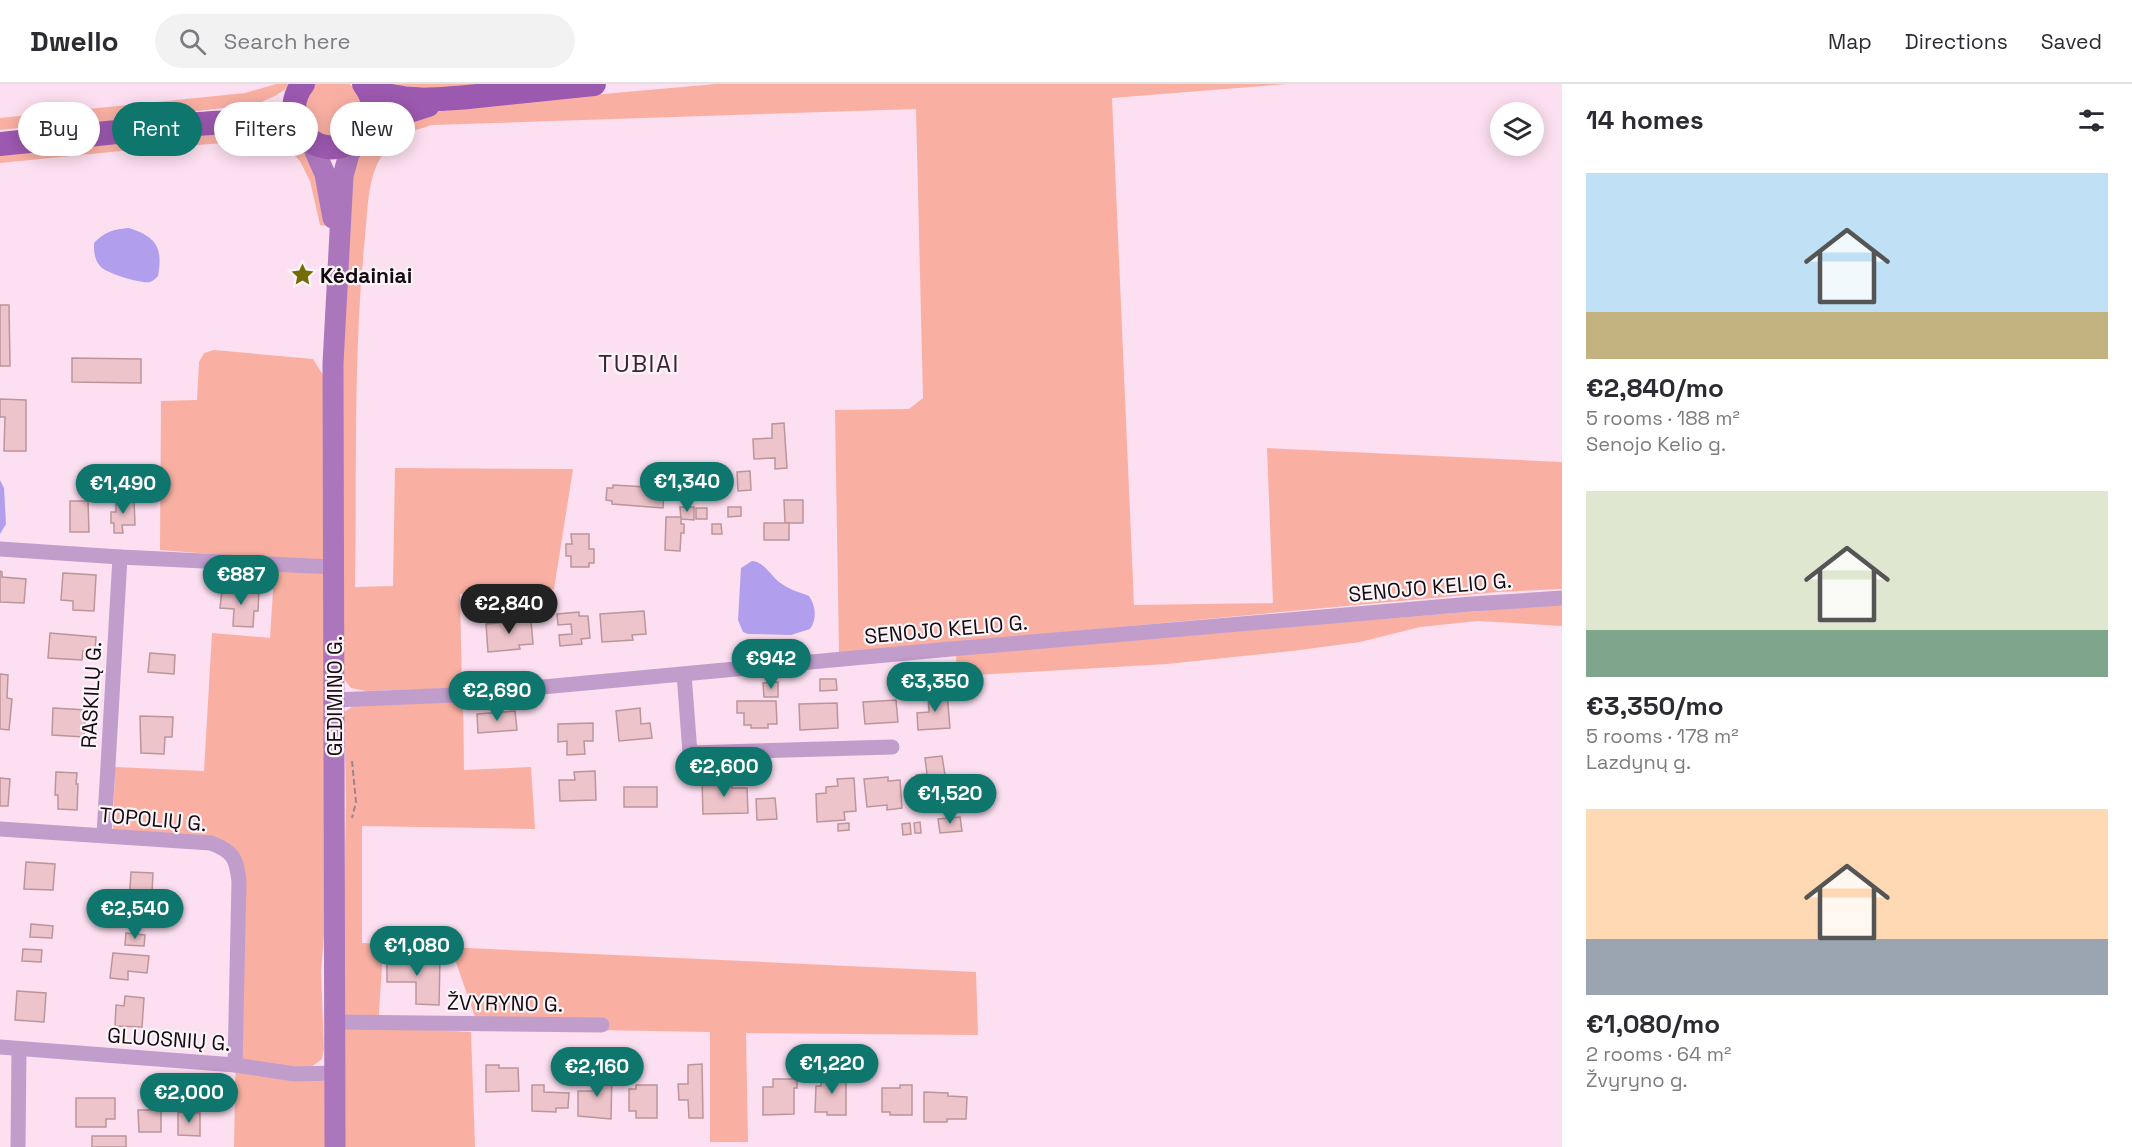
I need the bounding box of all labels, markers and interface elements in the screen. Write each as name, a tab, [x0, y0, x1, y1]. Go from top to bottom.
search box	[155, 14, 575, 68]
text: Dwello	[30, 23, 119, 59]
icon: search	[176, 25, 209, 58]
text: Search here	[224, 27, 351, 55]
text: Map	[1828, 28, 1872, 55]
text: Directions	[1905, 28, 2008, 55]
text: Saved	[2041, 28, 2102, 55]
chip: Buy	[18, 102, 100, 156]
chip: Rent	[112, 102, 202, 156]
chip: Filters	[214, 102, 318, 156]
chip: New	[330, 102, 415, 156]
map controls	[1490, 102, 1544, 156]
button: layers	[1490, 102, 1544, 156]
text: 14 homes	[1586, 103, 1704, 137]
icon: filters	[2075, 104, 2108, 137]
icon: home	[1793, 212, 1901, 320]
place icon: Kėdainiai	[289, 262, 315, 288]
place label: Kėdainiai	[320, 262, 412, 289]
district label: TUBIAI	[598, 348, 680, 379]
text: €2,840/mo	[1586, 371, 1724, 405]
text: 5 rooms · 188 m²	[1586, 405, 1740, 431]
text: Senojo Kelio g.	[1586, 431, 1726, 457]
pin: €1,340	[638, 462, 736, 513]
pin: €1,490	[74, 464, 172, 515]
text: €1,340	[654, 468, 720, 494]
text: €1,490	[90, 470, 156, 496]
icon: home	[1793, 530, 1901, 638]
pin: €887	[205, 555, 277, 606]
text: €887	[217, 561, 265, 587]
street label: SENOJO KELIO G.	[1347, 566, 1513, 608]
pin: €2,840	[460, 584, 558, 635]
text: €2,840	[475, 590, 544, 616]
street label: SENOJO KELIO G.	[863, 608, 1029, 650]
street label: GEDIMINO G.	[321, 636, 348, 756]
pin: €942	[735, 639, 807, 690]
street label: RASKILŲ G.	[75, 641, 107, 749]
text: €942	[746, 645, 796, 671]
pin: €3,350	[886, 662, 984, 713]
text: €3,350	[901, 668, 969, 694]
pin: €2,690	[448, 671, 546, 722]
text: €2,690	[463, 677, 531, 703]
text: €3,350/mo	[1586, 689, 1724, 723]
text: 5 rooms · 178 m²	[1586, 723, 1738, 749]
pin: €2,600	[675, 747, 773, 798]
text: Lazdynų g.	[1586, 749, 1691, 775]
text: €2,600	[689, 753, 759, 779]
pin: €1,520	[901, 774, 999, 825]
text: €1,520	[917, 780, 983, 806]
street label: TOPOLIŲ G.	[98, 801, 208, 837]
icon: home	[1793, 848, 1901, 956]
pin: €2,540	[86, 889, 184, 940]
text: €2,540	[101, 895, 170, 921]
pin: €1,080	[368, 926, 466, 977]
text: €1,080	[384, 932, 450, 958]
street label: ŽVYRYNO G.	[447, 988, 563, 1018]
text: €1,080/mo	[1586, 1007, 1720, 1041]
street label: GLUOSNIŲ G.	[106, 1021, 232, 1057]
text: 2 rooms · 64 m²	[1586, 1041, 1731, 1067]
pin: €1,220	[783, 1044, 881, 1095]
pin: €2,160	[548, 1047, 646, 1098]
text: €1,220	[799, 1050, 865, 1076]
text: €2,160	[565, 1053, 629, 1079]
text: Žvyryno g.	[1586, 1067, 1688, 1093]
pin: €2,000	[140, 1073, 238, 1124]
text: €2,000	[154, 1079, 224, 1105]

